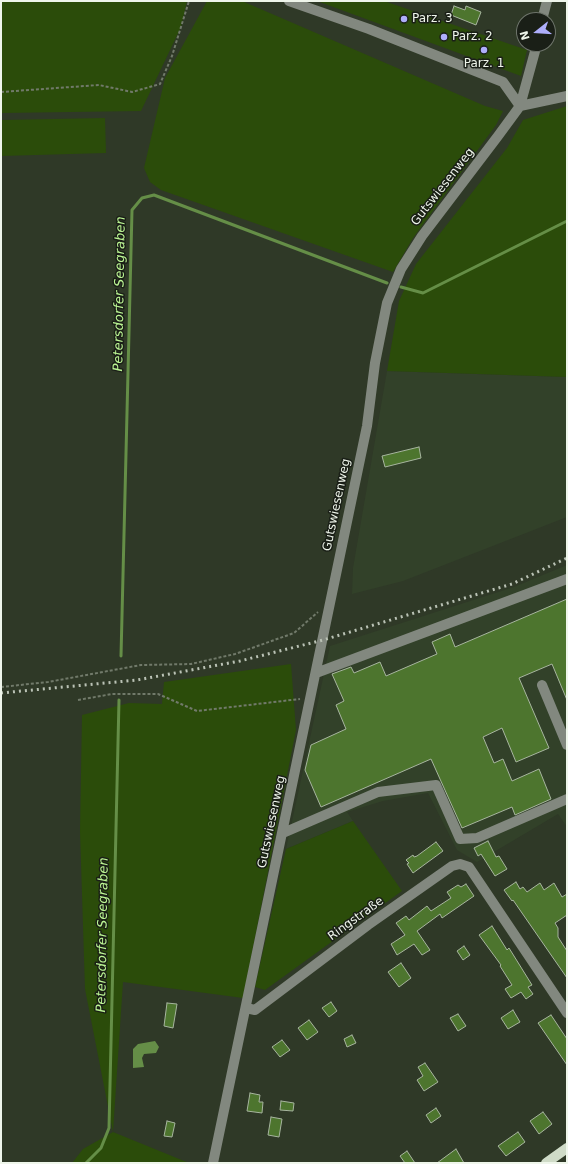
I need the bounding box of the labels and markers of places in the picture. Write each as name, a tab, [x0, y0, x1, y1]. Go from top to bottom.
place label: Parz. 3	[412, 12, 453, 26]
marker: Parz. 3	[399, 14, 409, 24]
place label: Parz. 2	[452, 30, 493, 44]
marker: Parz. 2	[439, 32, 449, 42]
marker: Parz. 1	[479, 45, 489, 55]
place label: Parz. 1	[464, 57, 504, 71]

